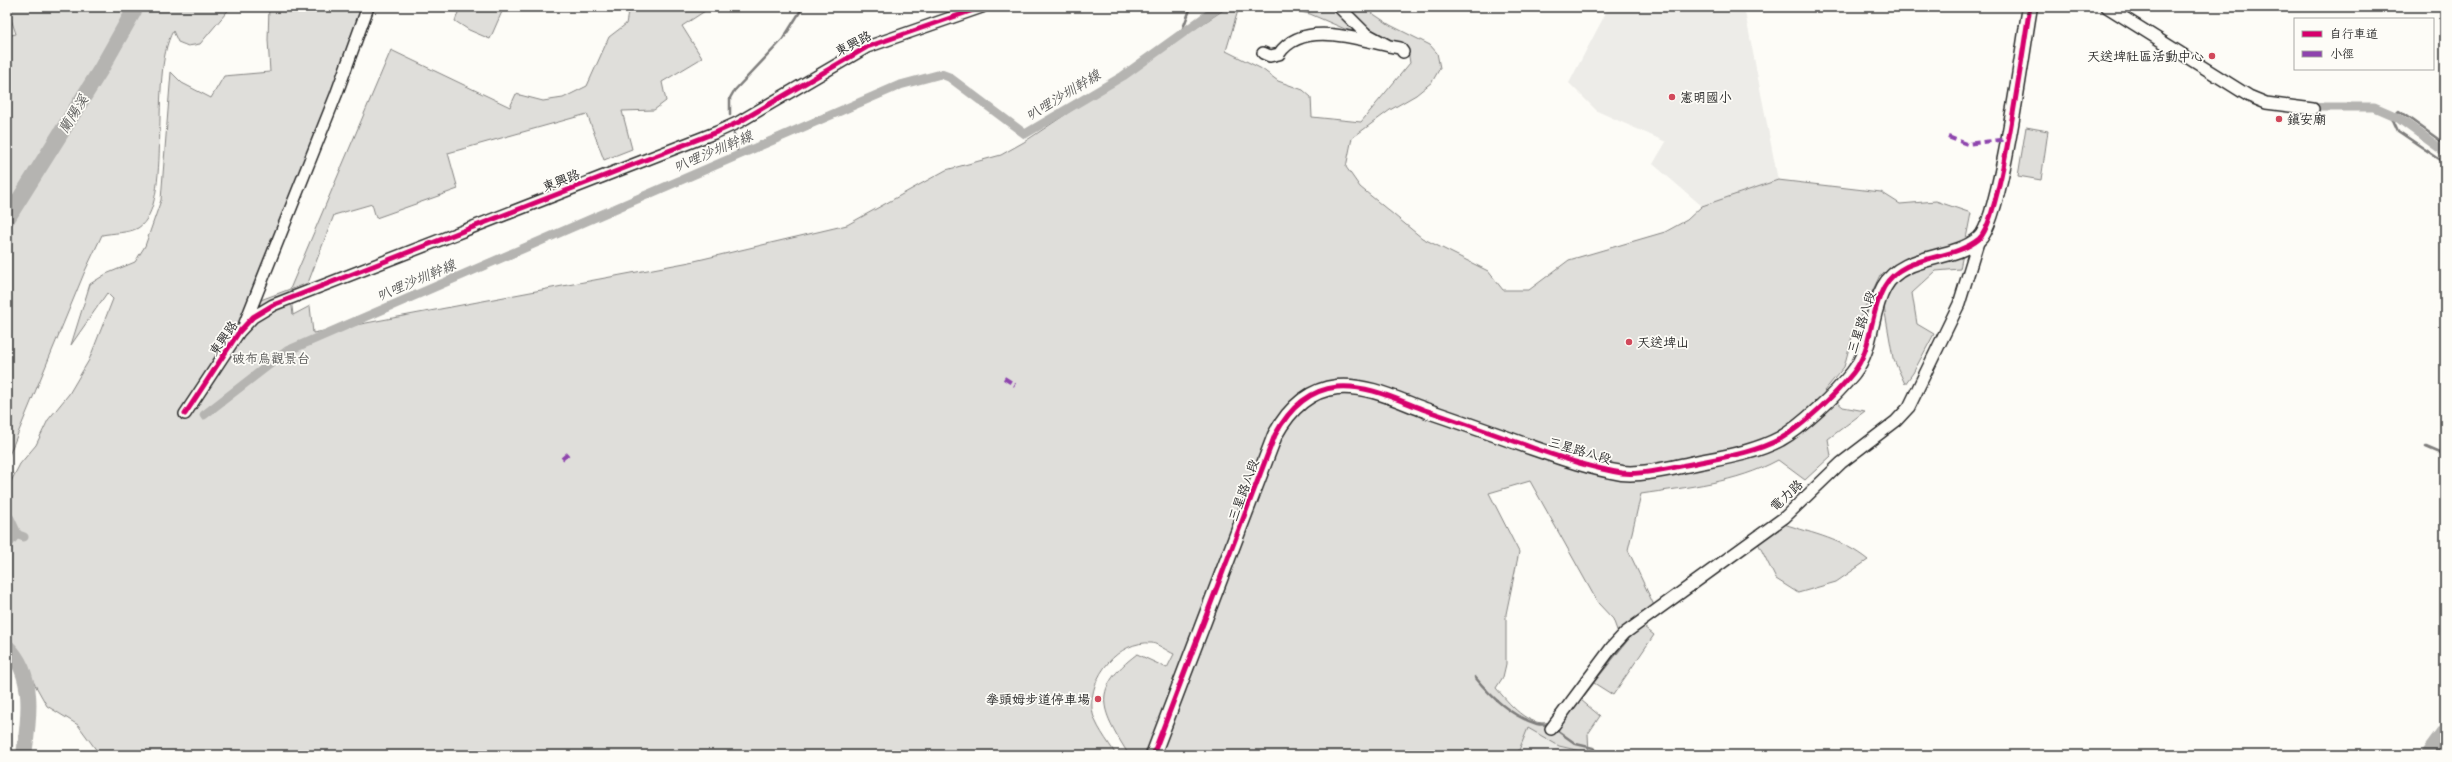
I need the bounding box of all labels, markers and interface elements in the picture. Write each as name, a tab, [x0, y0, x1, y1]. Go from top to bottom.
legend	[2294, 18, 2434, 70]
text: 自行車道	[2330, 27, 2378, 41]
street label: 東興路	[832, 28, 874, 59]
text: 小徑	[2330, 47, 2354, 61]
place label: 天送埤社區活動中心	[2087, 49, 2204, 64]
marker: 天送埤社區活動中心	[2207, 51, 2217, 61]
water label: 叭哩沙圳幹線	[1023, 66, 1104, 124]
place label: 憲明國小	[1680, 90, 1732, 105]
water label: 蘭陽溪	[55, 91, 92, 137]
marker: 憲明國小	[1667, 92, 1677, 102]
place label: 鎮安廟	[2287, 112, 2326, 127]
marker: 鎮安廟	[2274, 114, 2284, 124]
water label: 叭哩沙圳幹線	[671, 127, 756, 176]
street label: 東興路	[540, 166, 582, 194]
water label: 叭哩沙圳幹線	[374, 256, 459, 305]
street label: 三星路八段	[1844, 289, 1879, 355]
street label: 東興路	[206, 318, 241, 359]
place label: 天送埤山	[1637, 335, 1689, 350]
marker: 天送埤山	[1624, 337, 1634, 347]
park label: 破布烏觀景台	[232, 351, 310, 366]
street label: 三星路八段	[1547, 434, 1613, 467]
street label: 三星路八段	[1225, 457, 1262, 523]
street label: 電力路	[1767, 477, 1806, 514]
place label: 拳頭姆步道停車場	[986, 692, 1090, 707]
marker: 拳頭姆步道停車場	[1093, 694, 1103, 704]

